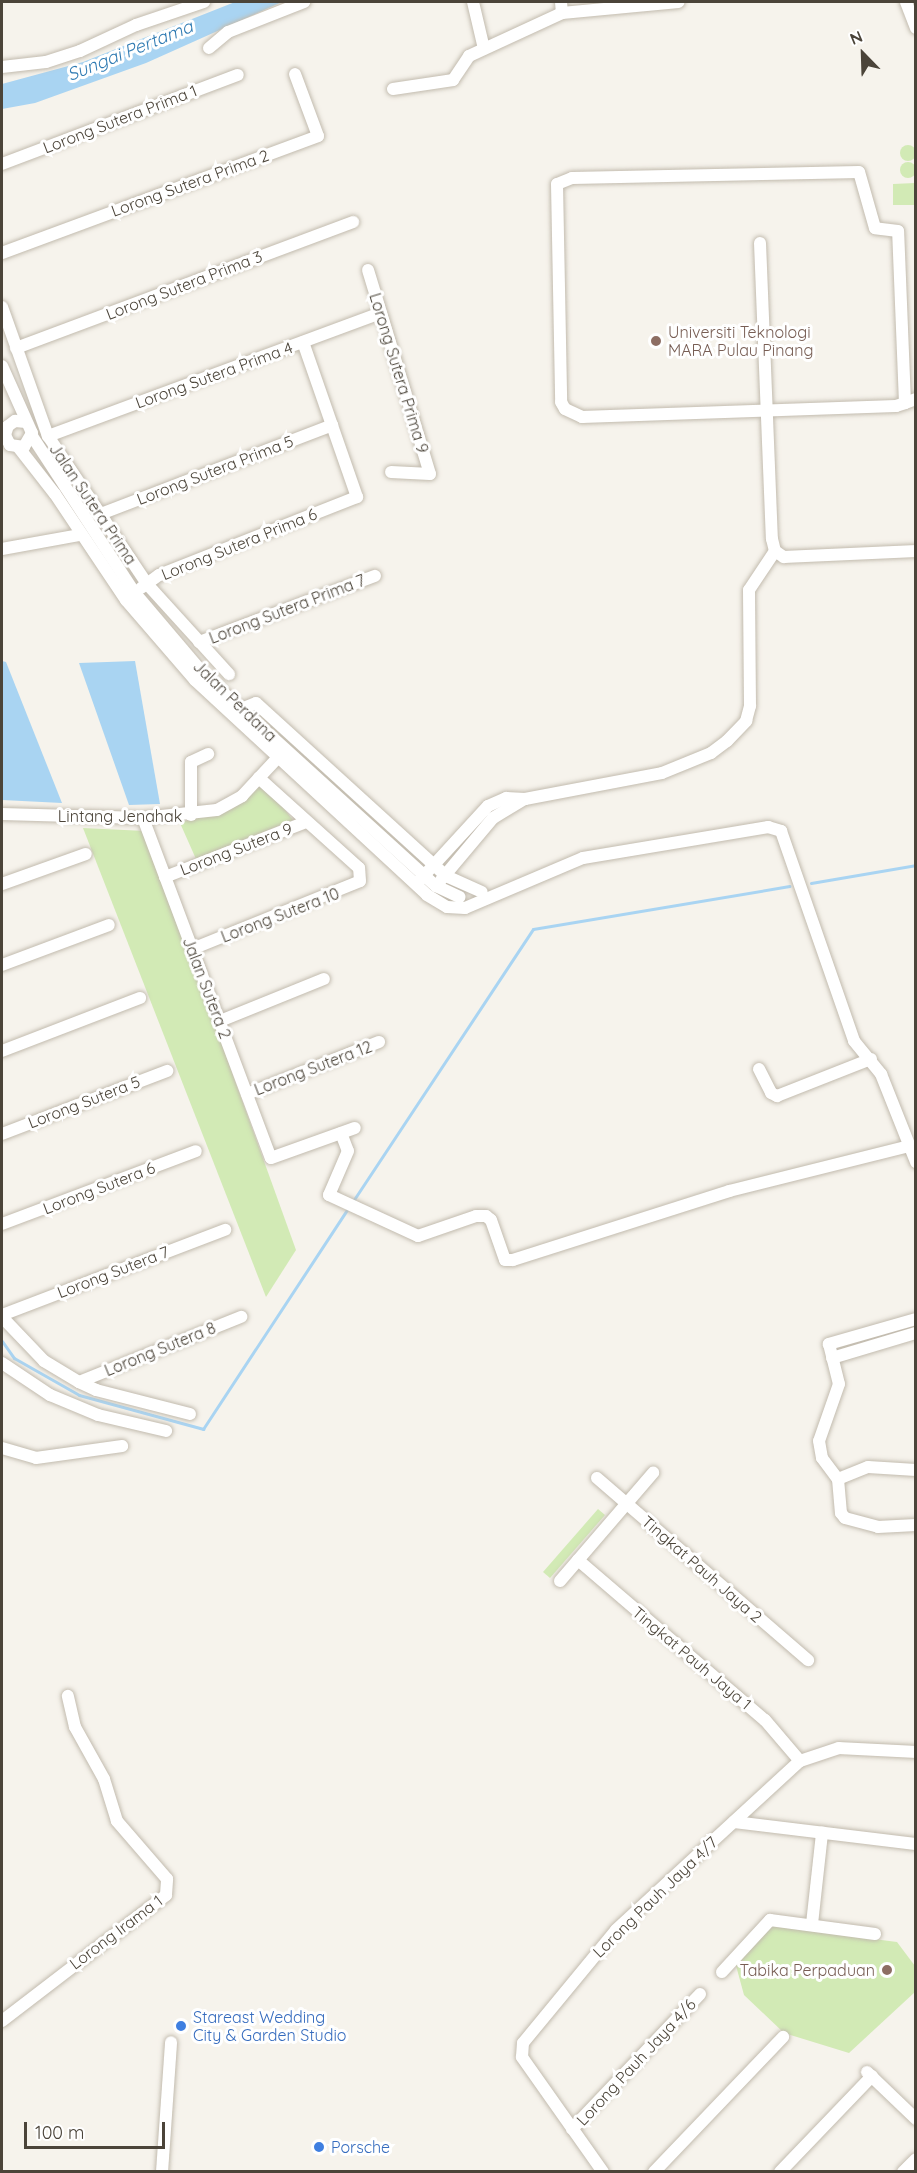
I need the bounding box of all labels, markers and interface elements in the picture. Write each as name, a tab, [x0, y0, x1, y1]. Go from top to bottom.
water label: Sungai Pertama	[64, 16, 196, 86]
north arrow	[833, 24, 893, 84]
text: N	[847, 26, 865, 49]
street label: Lorong Sutera Prima 1	[40, 81, 200, 157]
street label: Lorong Sutera Prima 2	[109, 146, 271, 220]
street label: Lorong Sutera Prima 3	[103, 246, 265, 324]
street label: Lorong Sutera Prima 9	[365, 291, 433, 455]
place label: Universiti Teknologi MARA Pulau Pinang	[668, 322, 813, 360]
marker: Universiti Teknologi MARA Pulau Pinang	[649, 334, 663, 348]
street label: Lorong Sutera Prima 4	[133, 338, 295, 412]
street label: Lorong Sutera Prima 5	[134, 431, 296, 509]
street label: Jalan Sutera Prima	[45, 440, 141, 568]
street label: Lorong Sutera Prima 6	[158, 504, 320, 584]
street label: Lorong Sutera Prima 7	[206, 570, 368, 648]
street label: Jalan Perdana	[189, 656, 281, 746]
street label: Lintang Jenahak	[58, 806, 182, 826]
street label: Lorong Sutera 9	[177, 819, 295, 879]
street label: Lorong Sutera 10	[218, 884, 342, 946]
street label: Jalan Sutera 2	[179, 935, 235, 1041]
street label: Lorong Sutera 12	[251, 1037, 375, 1099]
street label: Lorong Sutera 5	[25, 1072, 143, 1132]
street label: Lorong Sutera 6	[40, 1158, 158, 1218]
street label: Lorong Sutera 7	[54, 1242, 172, 1302]
street label: Lorong Sutera 8	[102, 1318, 218, 1380]
street label: Tingkat Pauh Jaya 2	[638, 1512, 766, 1626]
street label: Tingkat Pauh Jaya 1	[628, 1603, 756, 1713]
street label: Lorong Pauh Jaya 4/7	[589, 1833, 721, 1961]
street label: Lorong Irama 1	[66, 1891, 166, 1973]
place label: Tabika Perpaduan	[740, 1960, 875, 1980]
marker: Tabika Perpaduan	[880, 1963, 894, 1977]
street label: Lorong Pauh Jaya 4/6	[572, 1995, 700, 2129]
place label: Stareast Wedding City & Garden Studio	[193, 2007, 346, 2045]
marker: Stareast Wedding City & Garden Studio	[174, 2019, 188, 2033]
scale bar	[27, 2110, 168, 2148]
text: 100 m	[35, 2121, 84, 2144]
place label: Porsche	[331, 2137, 390, 2157]
marker: Porsche	[312, 2140, 326, 2154]

